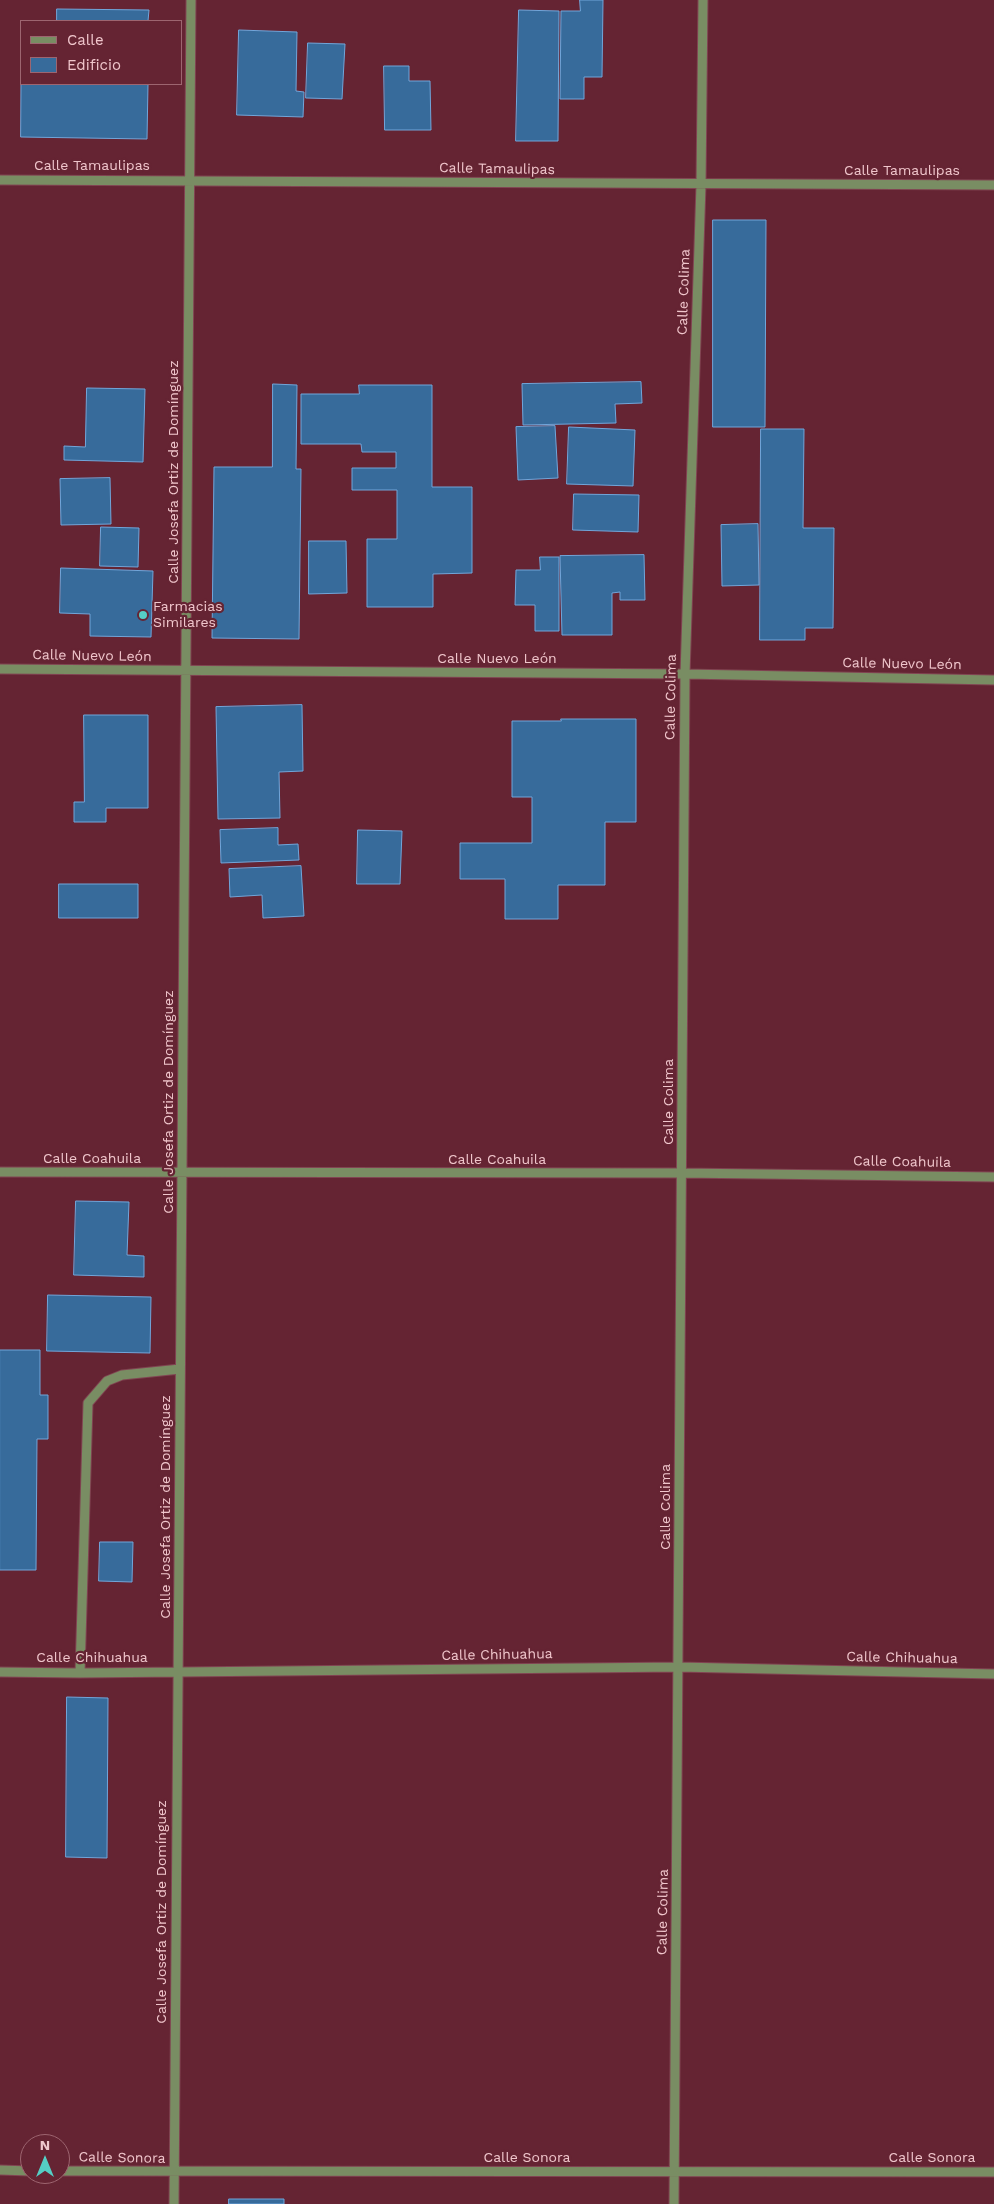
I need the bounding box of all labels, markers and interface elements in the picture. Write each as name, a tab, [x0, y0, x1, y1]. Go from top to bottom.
legend	[20, 20, 182, 85]
text: Calle	[67, 31, 104, 49]
text: Edificio	[67, 56, 121, 74]
street label: Calle Tamaulipas	[34, 158, 150, 174]
street label: Calle Tamaulipas	[439, 160, 555, 178]
street label: Calle Tamaulipas	[844, 163, 960, 179]
street label: Calle Colima	[674, 249, 694, 335]
street label: Calle Josefa Ortiz de Domínguez	[166, 360, 182, 584]
place label: Farmacias Similares	[153, 599, 223, 632]
marker: Farmacias Similares	[137, 609, 149, 621]
street label: Calle Nuevo León	[32, 647, 152, 665]
street label: Calle Nuevo León	[437, 651, 557, 667]
street label: Calle Colima	[662, 654, 680, 740]
street label: Calle Nuevo León	[842, 655, 962, 673]
street label: Calle Josefa Ortiz de Domínguez	[161, 990, 177, 1214]
street label: Calle Colima	[661, 1059, 677, 1145]
street label: Calle Coahuila	[43, 1151, 141, 1167]
street label: Calle Coahuila	[448, 1152, 546, 1168]
street label: Calle Coahuila	[853, 1153, 951, 1171]
street label: Calle Josefa Ortiz de Domínguez	[158, 1395, 174, 1619]
street label: Calle Colima	[658, 1464, 674, 1550]
street label: Calle Chihuahua	[441, 1646, 553, 1664]
street label: Calle Chihuahua	[846, 1649, 958, 1667]
street label: Calle Chihuahua	[36, 1650, 148, 1666]
street label: Calle Josefa Ortiz de Domínguez	[154, 1800, 170, 2024]
street label: Calle Colima	[654, 1869, 672, 1955]
north arrow	[20, 2134, 70, 2184]
text: N	[40, 2137, 50, 2153]
street label: Calle Sonora	[78, 2149, 166, 2167]
street label: Calle Sonora	[484, 2150, 570, 2166]
street label: Calle Sonora	[889, 2150, 975, 2166]

